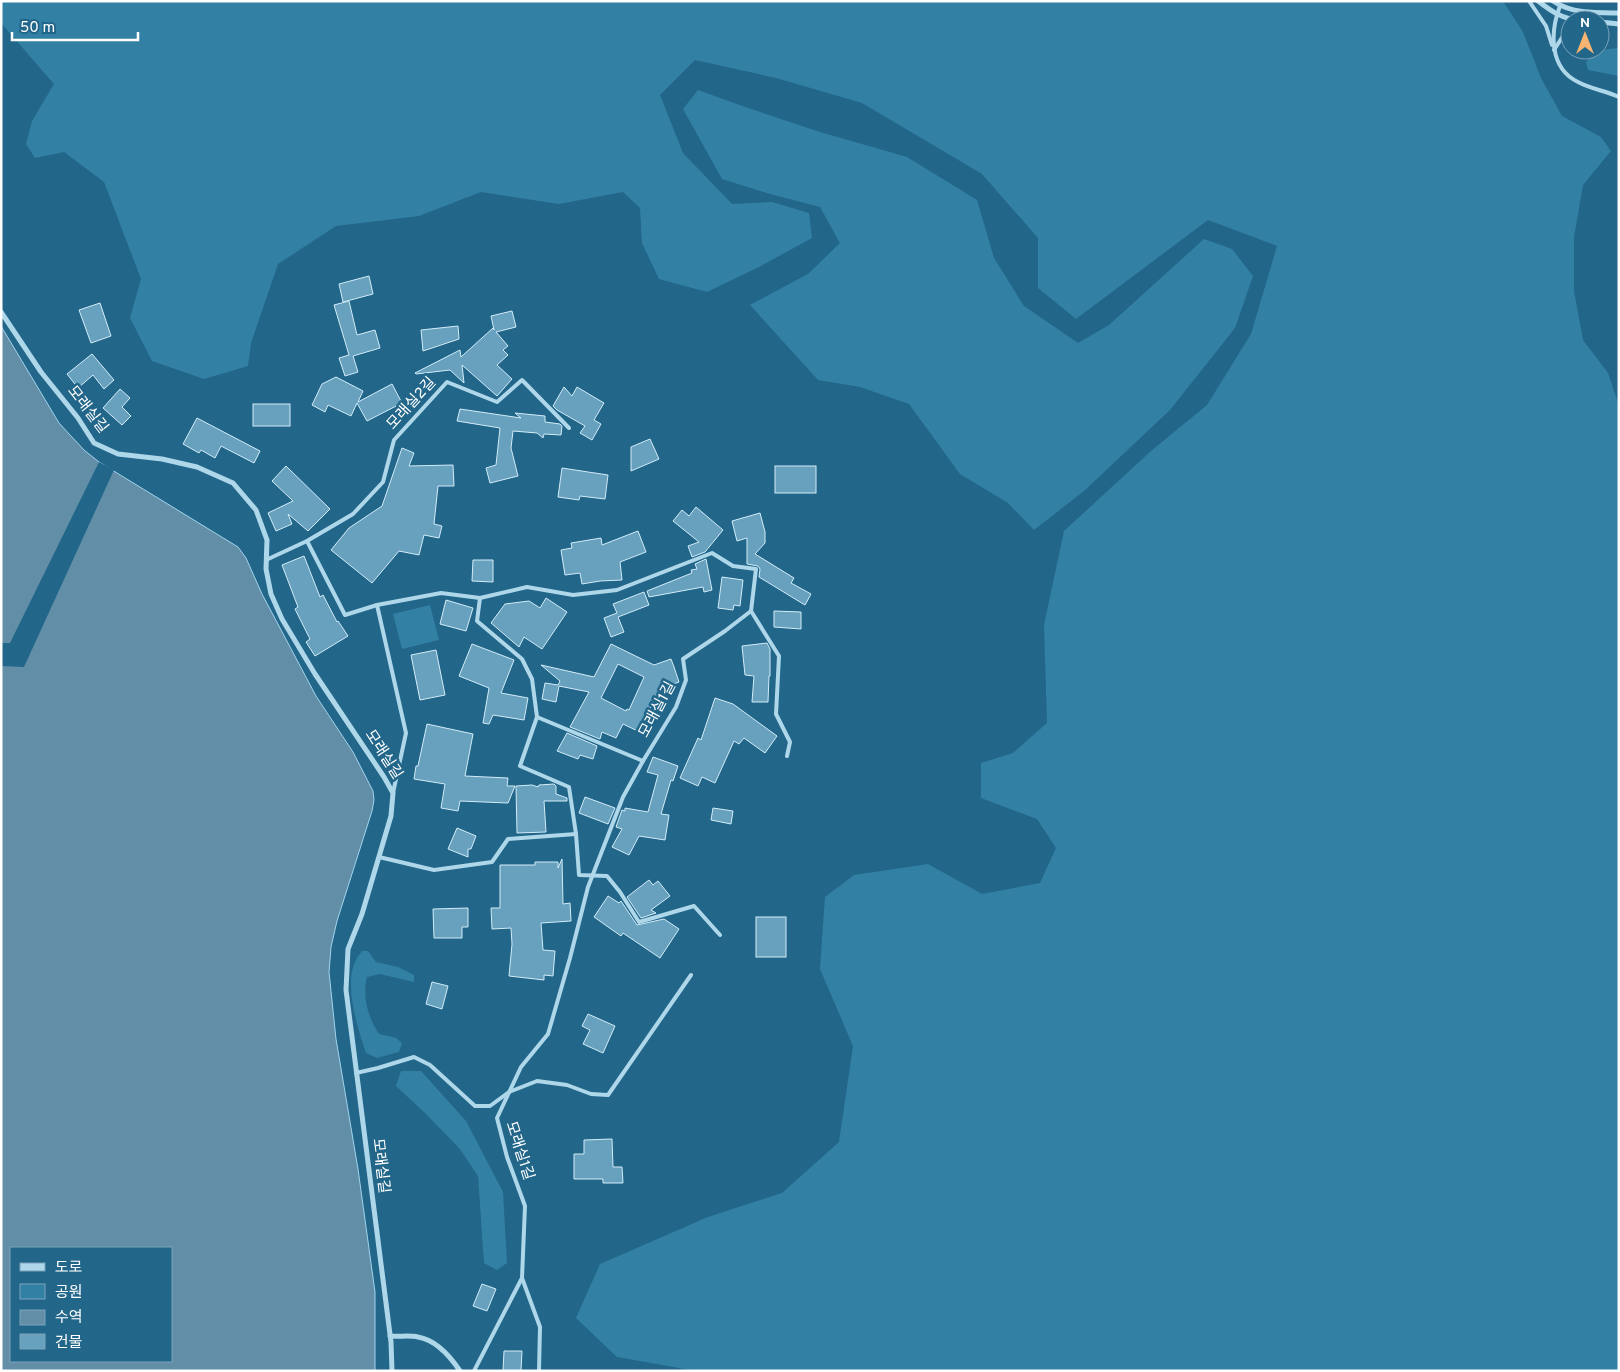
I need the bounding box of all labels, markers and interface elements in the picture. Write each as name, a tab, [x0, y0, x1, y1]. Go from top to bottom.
scale bar	[12, 10, 139, 42]
north arrow	[1560, 10, 1610, 60]
text: N	[1580, 15, 1590, 32]
text: 50 m	[20, 19, 55, 38]
street label: 모래실2길	[383, 374, 441, 434]
street label: 모래실길	[63, 382, 111, 438]
street label: 모래실1길	[635, 679, 681, 741]
street label: 모래실길	[360, 727, 406, 783]
street label: 모래실1길	[501, 1119, 537, 1183]
street label: 모래실길	[367, 1137, 393, 1195]
legend	[10, 1247, 172, 1362]
text: 도로	[55, 1259, 83, 1278]
text: 공원	[55, 1284, 83, 1303]
text: 수역	[55, 1309, 83, 1328]
text: 건물	[55, 1334, 83, 1353]

